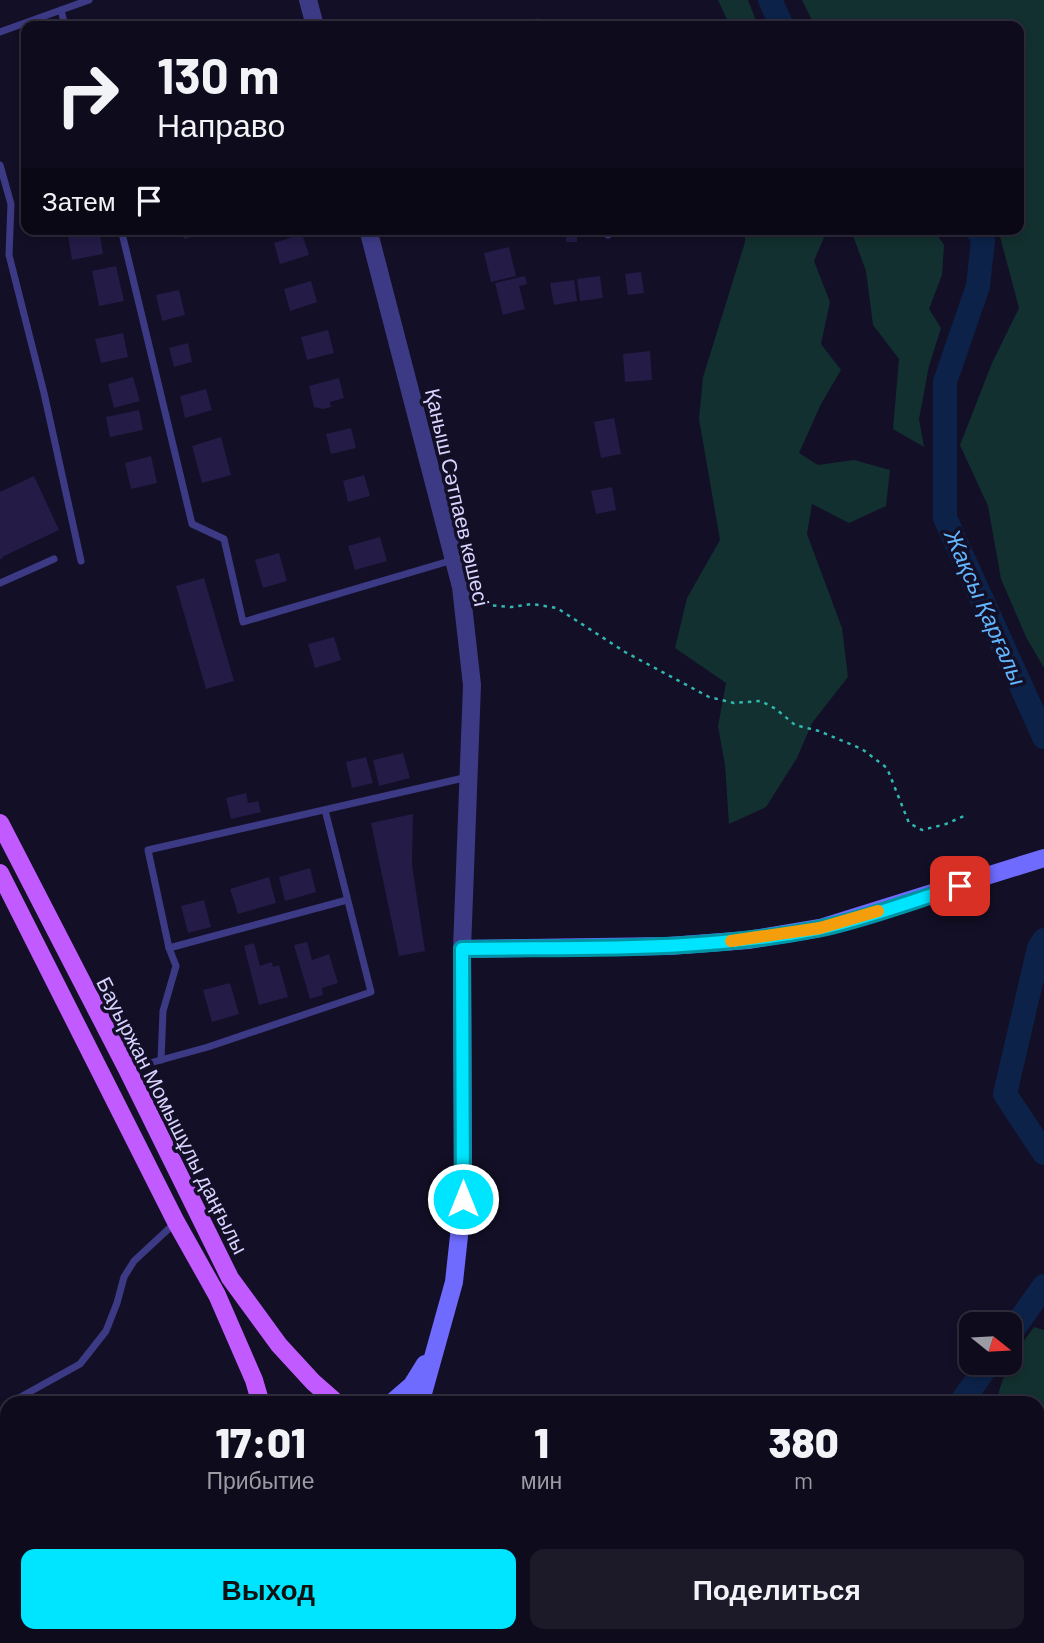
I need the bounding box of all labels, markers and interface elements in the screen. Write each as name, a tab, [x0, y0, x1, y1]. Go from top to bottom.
text: 130 m	[157, 45, 279, 104]
icon: right	[42, 49, 133, 140]
text: Направо	[157, 105, 285, 143]
icon: arrive	[130, 182, 168, 220]
text: Затем	[42, 185, 116, 216]
street label: Қаныш Сәтпаев көшесі	[421, 386, 495, 608]
water label: Жақсы Қарғалы	[939, 524, 1033, 689]
pin	[930, 856, 990, 916]
icon: arrive	[941, 867, 979, 905]
street label: Бауыржан Момышұлы даңғылы	[92, 972, 254, 1258]
position arrow	[426, 1162, 500, 1236]
north arrow	[959, 1312, 1022, 1376]
map controls	[959, 1312, 1022, 1375]
text: 17:01	[215, 1416, 306, 1466]
text: 1	[534, 1416, 549, 1466]
text: 380	[769, 1416, 839, 1466]
text: Прибытие	[206, 1466, 314, 1494]
text: мин	[521, 1466, 562, 1494]
text: m	[794, 1466, 813, 1494]
button: Выход	[21, 1549, 516, 1629]
button: Поделиться	[530, 1549, 1024, 1629]

